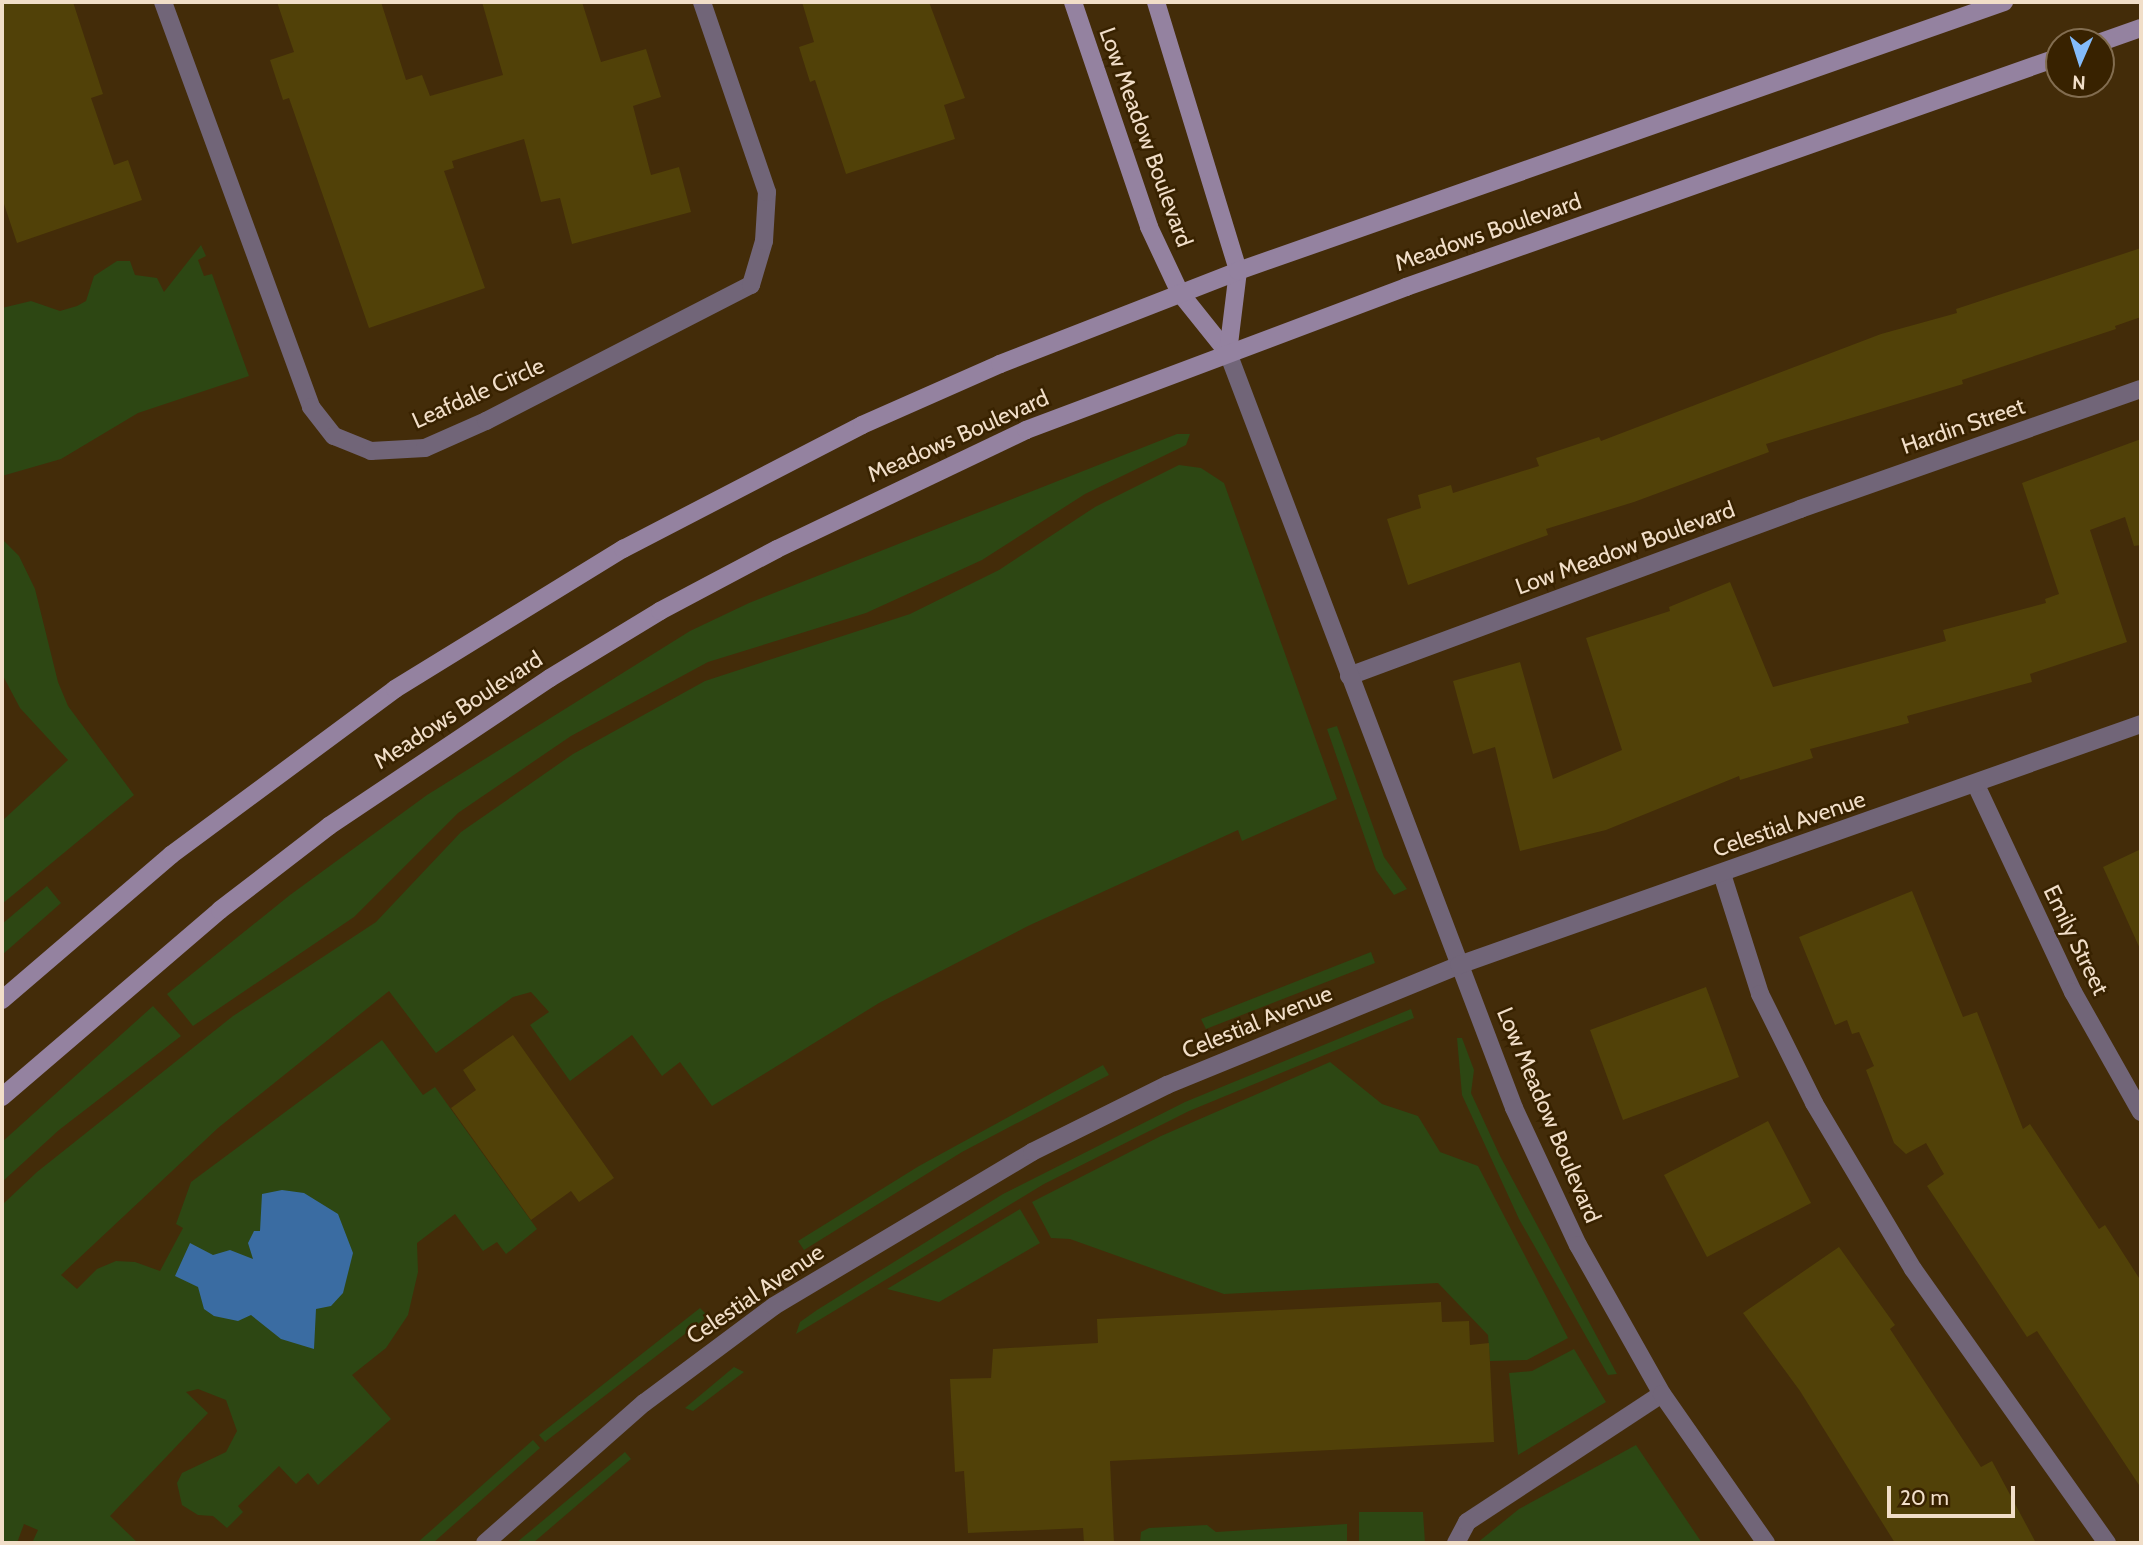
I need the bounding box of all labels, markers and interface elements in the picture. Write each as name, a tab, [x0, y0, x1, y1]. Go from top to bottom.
street label: Low Meadow Boulevard	[1093, 24, 1199, 250]
north arrow	[2045, 28, 2115, 98]
text: N	[2072, 71, 2086, 94]
street label: Meadows Boulevard	[1391, 187, 1585, 277]
street label: Leafdale Circle	[408, 352, 548, 434]
street label: Meadows Boulevard	[863, 384, 1053, 488]
street label: Hardin Street	[1898, 392, 2028, 460]
street label: Low Meadow Boulevard	[1512, 495, 1738, 601]
street label: Meadows Boulevard	[369, 645, 547, 775]
street label: Celestial Avenue	[1709, 785, 1869, 863]
street label: Emily Street	[2038, 881, 2114, 999]
street label: Celestial Avenue	[1178, 979, 1336, 1065]
street label: Low Meadow Boulevard	[1491, 1003, 1607, 1227]
street label: Celestial Avenue	[681, 1238, 829, 1350]
scale bar	[1891, 1472, 2019, 1516]
text: 20 m	[1900, 1485, 1949, 1510]

